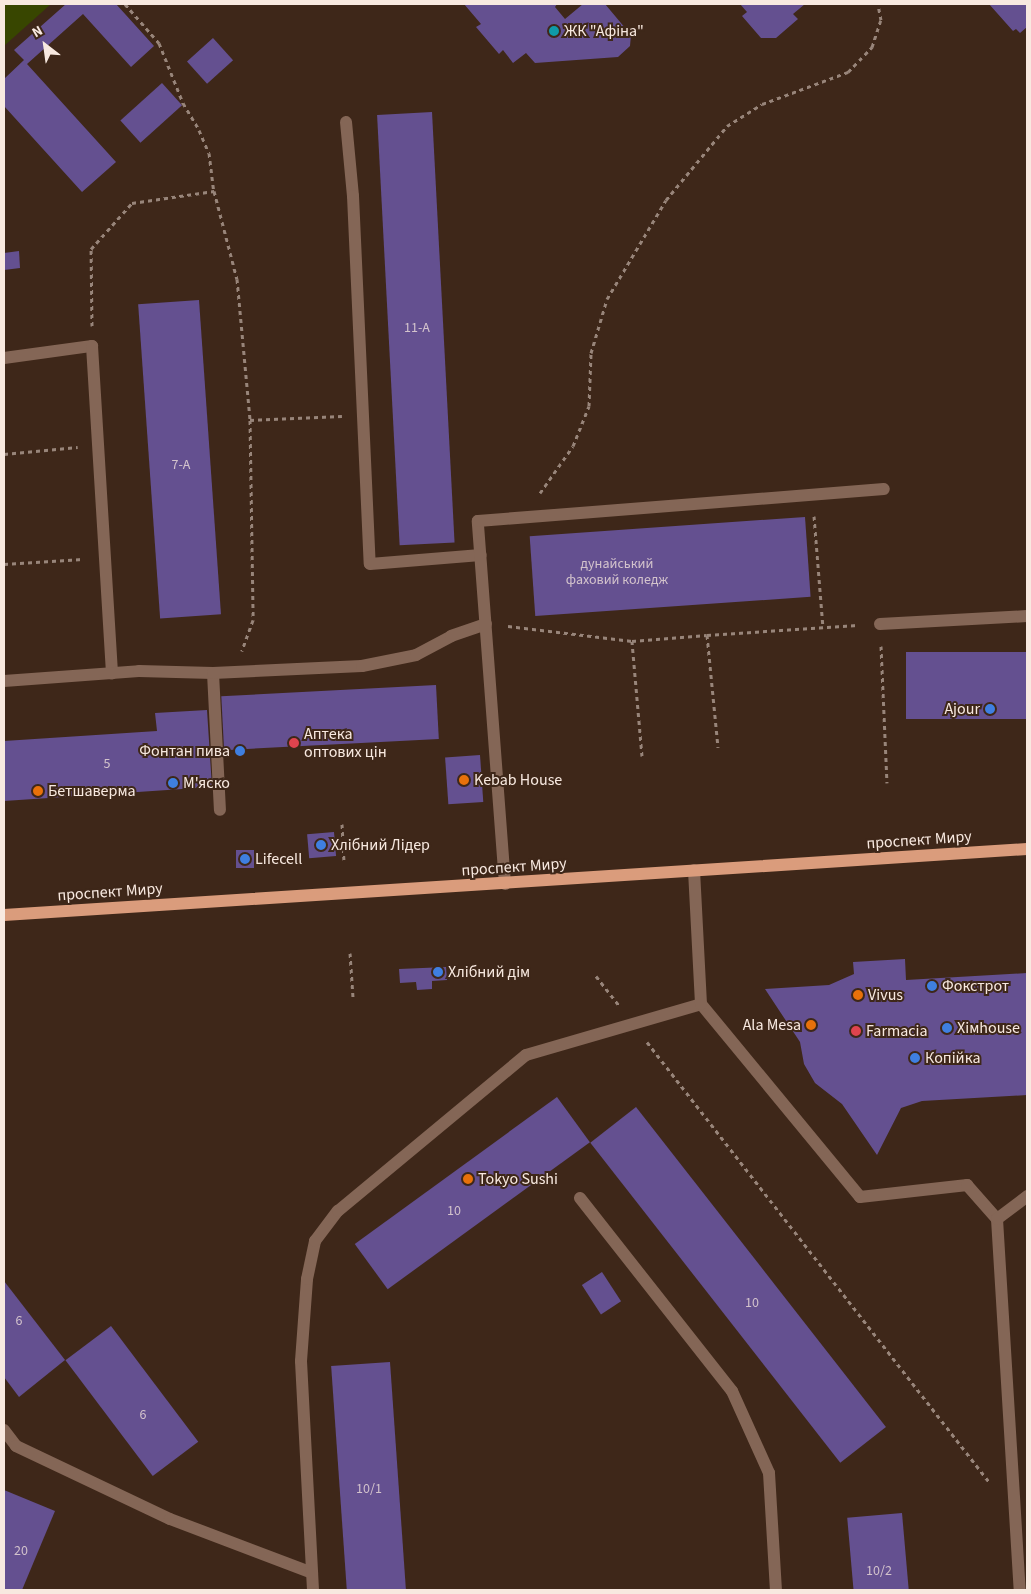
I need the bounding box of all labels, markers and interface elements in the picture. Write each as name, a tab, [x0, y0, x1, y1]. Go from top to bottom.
north arrow	[20, 20, 70, 70]
text: N	[28, 21, 47, 43]
place label: ЖК "Афіна"	[564, 21, 644, 41]
marker: ЖК "Афіна"	[548, 25, 560, 37]
house number: 11-А	[404, 320, 430, 336]
house number: 7-А	[172, 457, 190, 473]
house number: дунайський фаховий коледж	[566, 556, 668, 588]
place label: Ajour	[944, 699, 980, 719]
marker: Ajour	[984, 703, 996, 715]
place label: Аптека оптових цін	[304, 724, 387, 762]
marker: Аптека оптових цін	[288, 737, 300, 749]
place label: Фонтан пива	[139, 741, 230, 761]
marker: Фонтан пива	[234, 745, 246, 757]
house number: 5	[104, 756, 110, 772]
place label: Kebab House	[474, 770, 562, 790]
place label: М'яско	[183, 773, 230, 793]
marker: Kebab House	[458, 774, 470, 786]
marker: М'яско	[167, 777, 179, 789]
place label: Бетшаверма	[48, 781, 136, 801]
marker: Бетшаверма	[32, 785, 44, 797]
street label: проспект Миру	[866, 827, 972, 853]
place label: Хлібний Лідер	[331, 835, 430, 855]
marker: Хлібний Лідер	[315, 839, 327, 851]
place label: Lifecell	[255, 849, 302, 869]
marker: Lifecell	[239, 853, 251, 865]
street label: проспект Миру	[461, 854, 567, 880]
street label: проспект Миру	[57, 879, 163, 905]
place label: Хлібний дім	[448, 962, 530, 982]
marker: Хлібний дім	[432, 966, 444, 978]
place label: Фокстрот	[942, 976, 1009, 996]
marker: Фокстрот	[926, 980, 938, 992]
place label: Vivus	[868, 985, 903, 1005]
marker: Vivus	[852, 989, 864, 1001]
place label: Ala Mesa	[743, 1015, 801, 1035]
place label: Хімhouse	[957, 1018, 1020, 1038]
marker: Ala Mesa	[805, 1019, 817, 1031]
place label: Farmacia	[866, 1021, 928, 1041]
marker: Хімhouse	[941, 1022, 953, 1034]
marker: Farmacia	[850, 1025, 862, 1037]
place label: Копійка	[925, 1048, 980, 1068]
marker: Копійка	[909, 1052, 921, 1064]
place label: Tokyo Sushi	[478, 1169, 558, 1189]
marker: Tokyo Sushi	[462, 1173, 474, 1185]
house number: 10	[447, 1203, 461, 1219]
house number: 10	[745, 1295, 759, 1311]
house number: 6	[16, 1313, 22, 1329]
house number: 6	[140, 1407, 146, 1423]
house number: 10/1	[356, 1481, 382, 1497]
house number: 20	[14, 1543, 28, 1559]
house number: 10/2	[866, 1563, 892, 1579]

